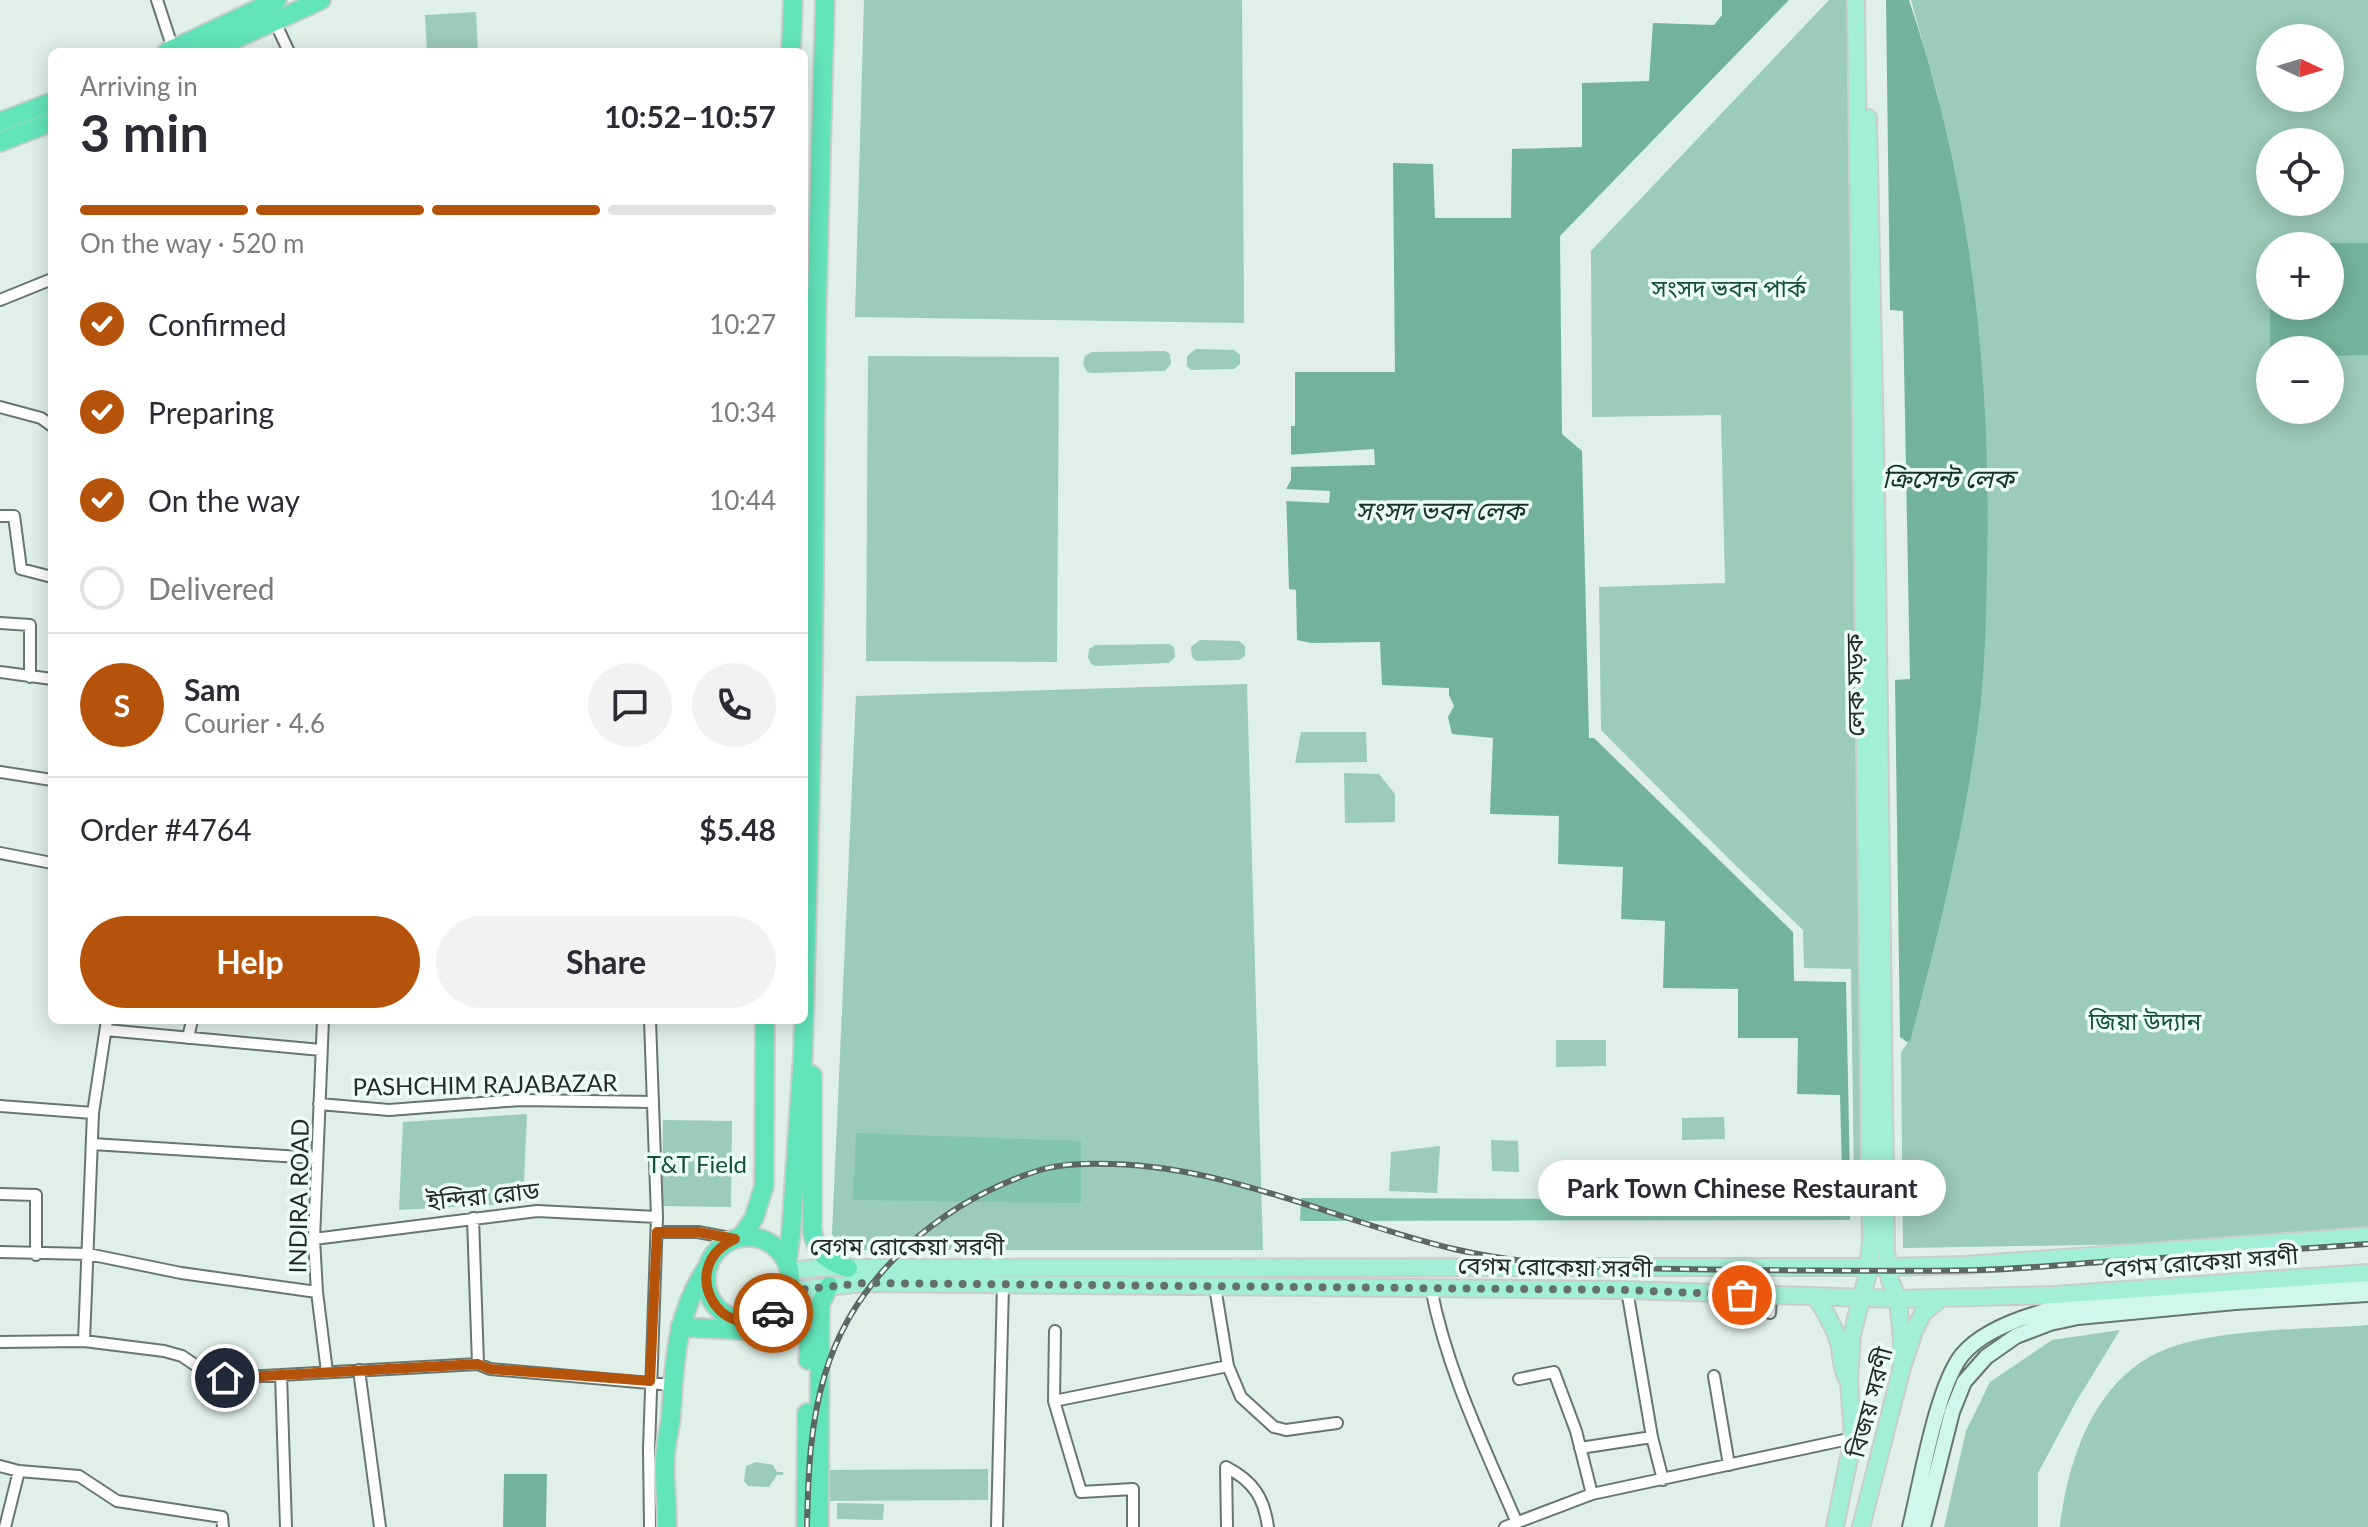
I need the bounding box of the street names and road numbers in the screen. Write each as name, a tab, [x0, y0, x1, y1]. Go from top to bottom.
street label: লেক সড়ক	[1839, 633, 1869, 737]
street label: PASHCHIM RAJABAZAR	[352, 1067, 618, 1101]
street label: INDIRA ROAD	[282, 1118, 314, 1274]
street label: ইন্দিরা রোড	[424, 1175, 542, 1215]
street label: বেগম রোকেয়া সরণী	[810, 1231, 1005, 1260]
street label: বেগম রোকেয়া সরণী	[2103, 1240, 2300, 1282]
street label: বেগম রোকেয়া সরণী	[1457, 1250, 1653, 1282]
street label: বিজয় সরণী	[1840, 1343, 1898, 1461]

